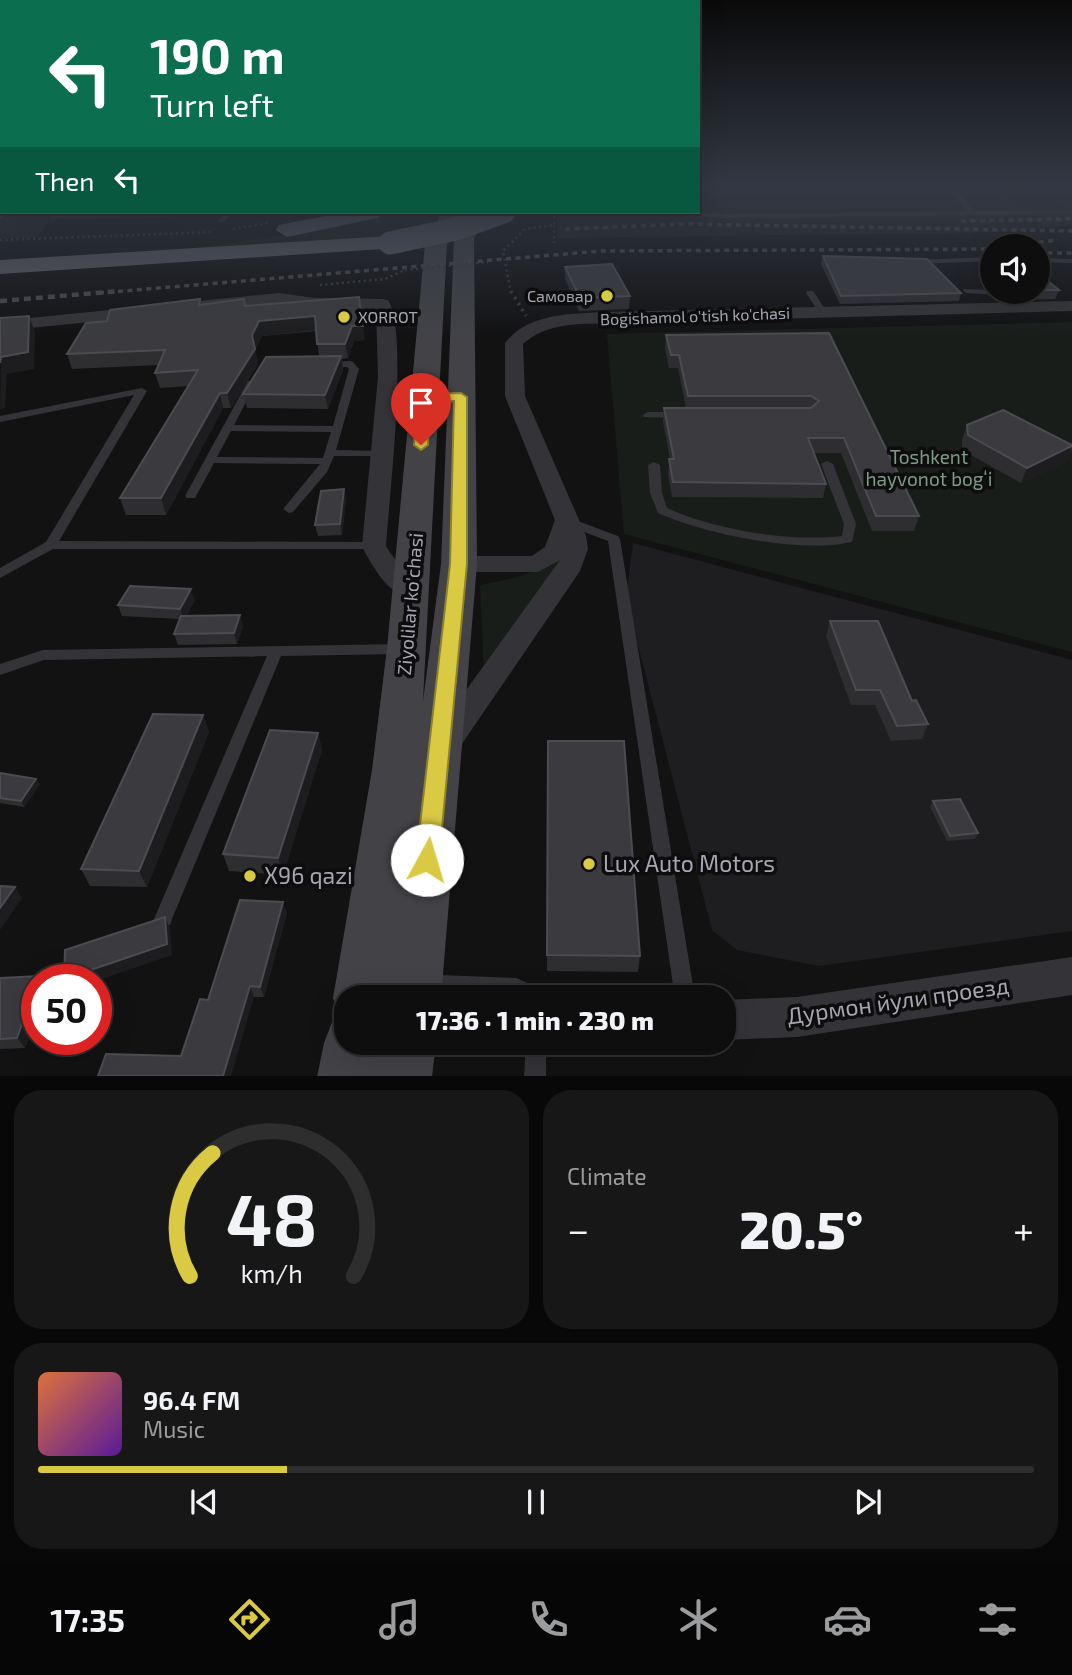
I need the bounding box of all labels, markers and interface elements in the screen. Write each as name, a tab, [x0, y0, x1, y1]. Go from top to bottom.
text: 190 m	[150, 25, 285, 84]
icon: left	[35, 28, 126, 119]
text: Turn left	[150, 85, 274, 123]
icon: left	[108, 161, 146, 199]
text: Then	[35, 165, 94, 196]
map controls	[980, 234, 1050, 304]
button: sound	[980, 234, 1050, 304]
place label: Самовар	[527, 286, 593, 305]
marker: Самовар	[599, 288, 615, 304]
street label: Bogishamol o'tish ko'chasi	[600, 303, 790, 328]
place label: XORROT	[358, 307, 418, 326]
marker: XORROT	[336, 309, 352, 325]
pin	[391, 373, 451, 445]
icon: arrive	[402, 384, 440, 422]
park label: Toshkent hayvonot bogʻi	[866, 445, 992, 490]
street label: Ziyolilar ko'chasi	[392, 532, 427, 676]
position arrow	[390, 823, 464, 897]
place label: Lux Auto Motors	[603, 849, 775, 877]
marker: Lux Auto Motors	[581, 856, 597, 872]
place label: X96 qazi	[264, 861, 353, 889]
marker: X96 qazi	[242, 868, 258, 884]
speed limit sign: 50	[21, 964, 112, 1055]
street label: Дурмон йули проезд	[785, 971, 1011, 1030]
text: 17:36 · 1 min · 230 m	[416, 1004, 654, 1035]
text: Climate	[567, 1162, 647, 1190]
text: 48	[226, 1173, 317, 1261]
text: 20.5°	[739, 1197, 863, 1259]
text: −	[567, 1206, 589, 1252]
text: +	[1013, 1206, 1034, 1252]
text: km/h	[240, 1257, 303, 1287]
text: 96.4 FM	[143, 1384, 240, 1415]
text: Music	[143, 1415, 205, 1443]
icon: previous	[185, 1483, 223, 1521]
icon: pause	[517, 1483, 555, 1521]
icon: next	[849, 1483, 887, 1521]
icon: directions	[225, 1595, 274, 1644]
icon: music	[375, 1595, 424, 1644]
icon: phone	[524, 1595, 573, 1644]
icon: climate	[674, 1595, 723, 1644]
icon: car	[823, 1595, 872, 1644]
icon: filters	[973, 1595, 1022, 1644]
text: 17:35	[50, 1600, 125, 1638]

